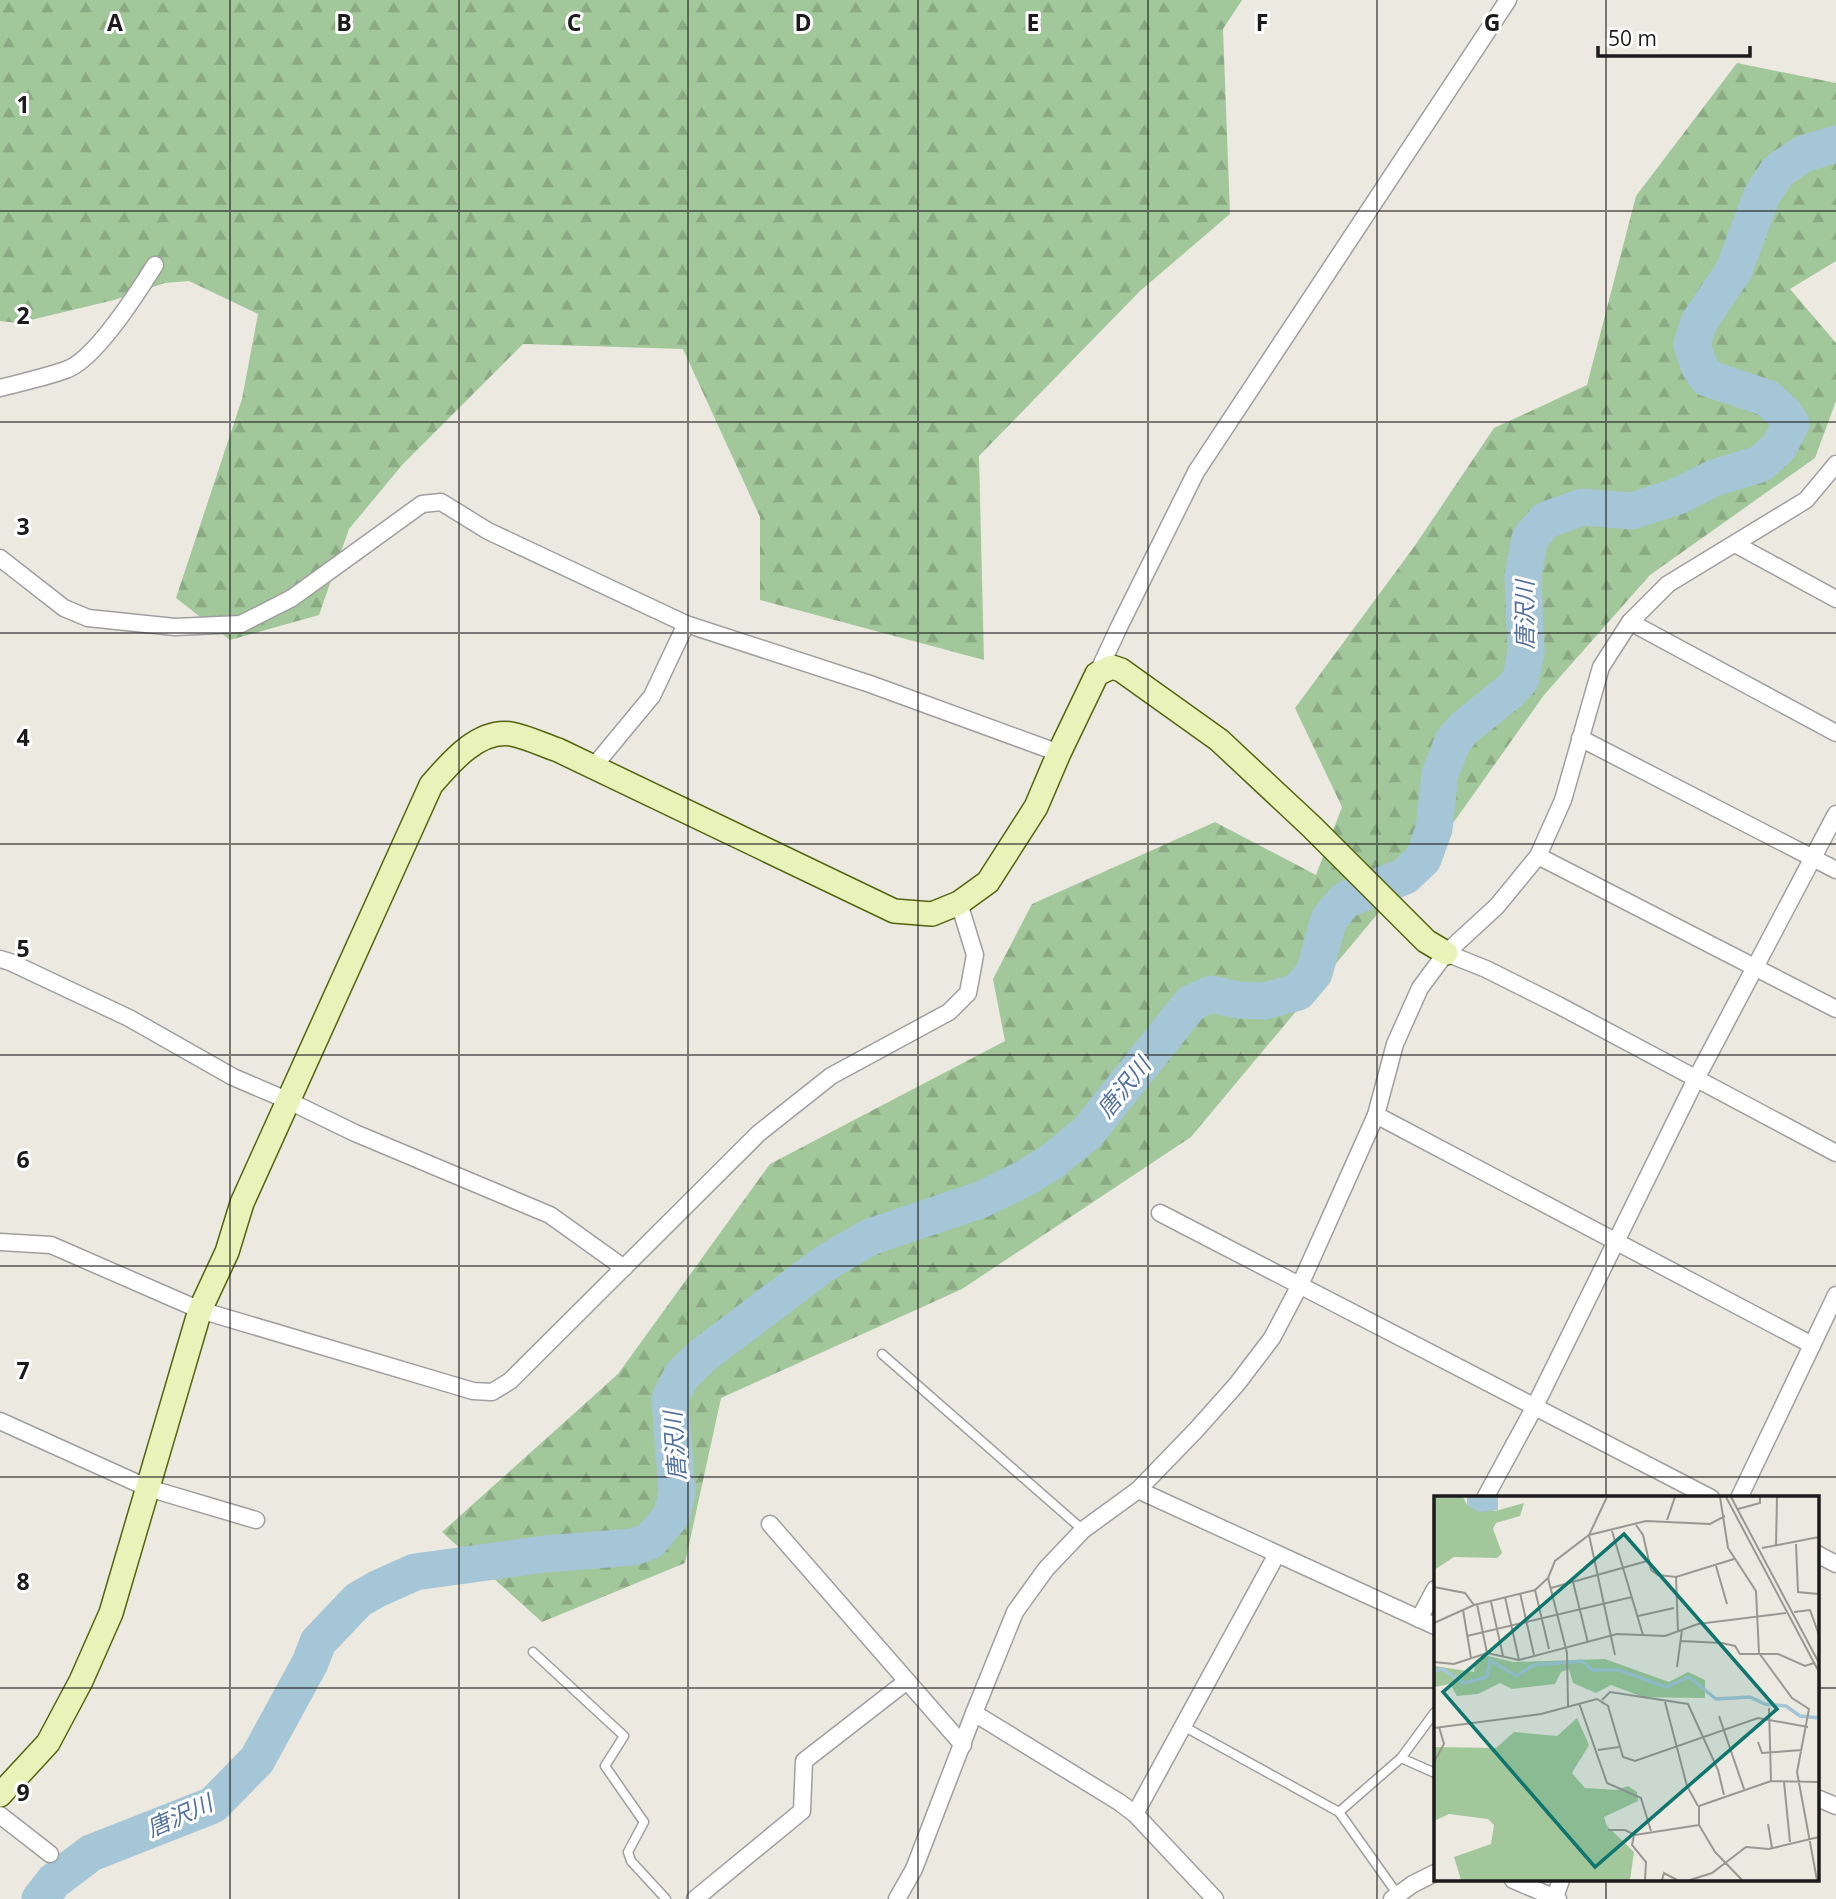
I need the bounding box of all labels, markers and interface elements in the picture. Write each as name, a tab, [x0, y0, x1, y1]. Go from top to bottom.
text: A	[107, 6, 123, 38]
text: B	[336, 6, 352, 38]
text: C	[567, 6, 581, 38]
text: D	[794, 6, 812, 38]
text: E	[1027, 6, 1039, 38]
text: F	[1256, 6, 1268, 38]
text: G	[1484, 6, 1500, 38]
scale bar	[1598, 14, 1750, 58]
text: 50 m	[1608, 24, 1657, 52]
text: 1	[16, 88, 30, 120]
text: 2	[16, 299, 30, 331]
text: 3	[16, 510, 30, 542]
water label: 唐沢川	[1508, 578, 1540, 650]
text: 4	[16, 721, 30, 753]
text: 5	[16, 932, 30, 964]
water label: 唐沢川	[1089, 1048, 1159, 1124]
text: 6	[16, 1143, 30, 1175]
text: 7	[16, 1354, 30, 1386]
water label: 唐沢川	[655, 1407, 692, 1482]
inset map	[1434, 1496, 1818, 1882]
text: 8	[16, 1565, 30, 1597]
text: 9	[16, 1776, 30, 1808]
water label: 唐沢川	[141, 1785, 220, 1844]

